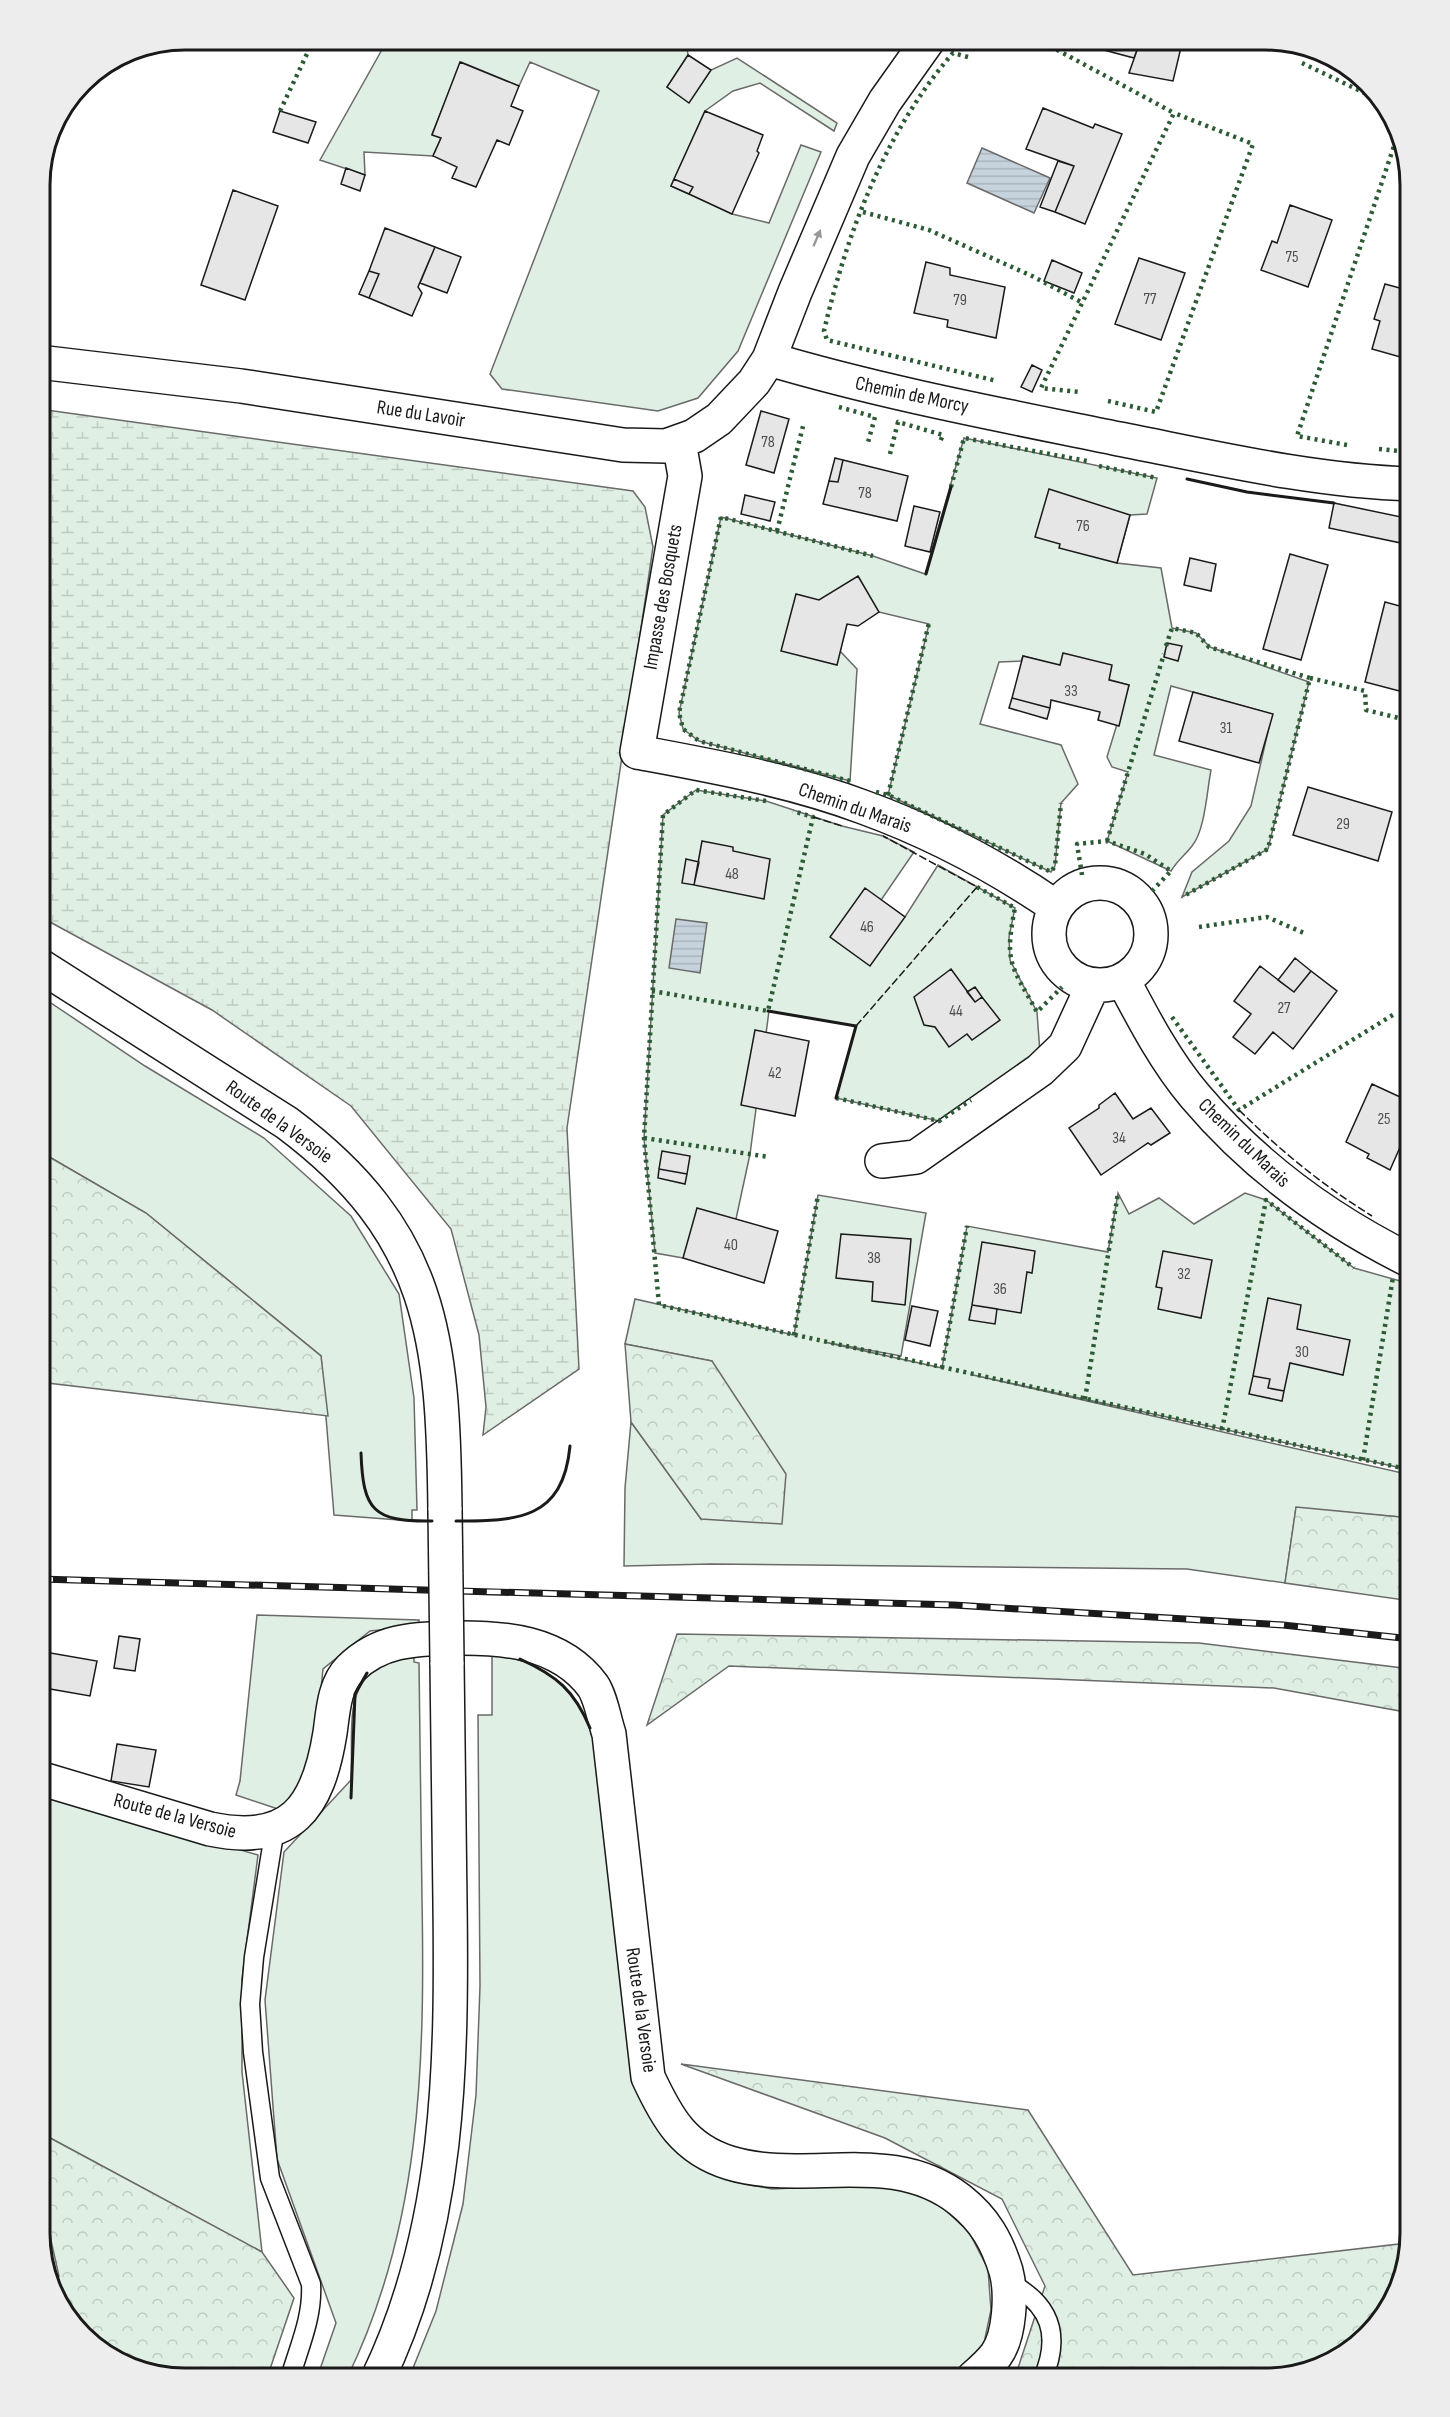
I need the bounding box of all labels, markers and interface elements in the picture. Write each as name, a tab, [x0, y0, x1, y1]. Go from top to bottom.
one-way arrow	[812, 229, 822, 247]
house number: 75	[1286, 248, 1298, 267]
house number: 77	[1144, 290, 1157, 309]
house number: 79	[953, 291, 967, 310]
street label: Chemin de Morcy	[853, 371, 971, 419]
street label: Rue du Lavoir	[375, 395, 467, 433]
house number: 78	[761, 433, 775, 452]
house number: 78	[858, 484, 872, 503]
house number: 76	[1076, 517, 1090, 536]
street label: Impasse des Bosquets	[638, 522, 688, 672]
house number: 33	[1064, 682, 1078, 701]
house number: 31	[1220, 719, 1233, 738]
street label: Chemin du Marais	[795, 777, 915, 839]
house number: 29	[1336, 815, 1350, 834]
house number: 48	[725, 865, 739, 884]
house number: 46	[860, 918, 874, 937]
house number: 27	[1277, 999, 1291, 1018]
house number: 44	[949, 1002, 963, 1021]
house number: 42	[768, 1064, 782, 1083]
street label: Route de la Versoie	[221, 1075, 337, 1169]
street label: Chemin du Marais	[1193, 1093, 1295, 1193]
house number: 25	[1377, 1110, 1391, 1129]
house number: 34	[1112, 1129, 1126, 1148]
house number: 40	[724, 1236, 738, 1255]
house number: 38	[867, 1249, 881, 1268]
house number: 32	[1177, 1265, 1191, 1284]
house number: 36	[993, 1280, 1007, 1299]
house number: 30	[1295, 1343, 1309, 1362]
street label: Route de la Versoie	[111, 1788, 239, 1844]
street label: Route de la Versoie	[620, 1946, 662, 2074]

